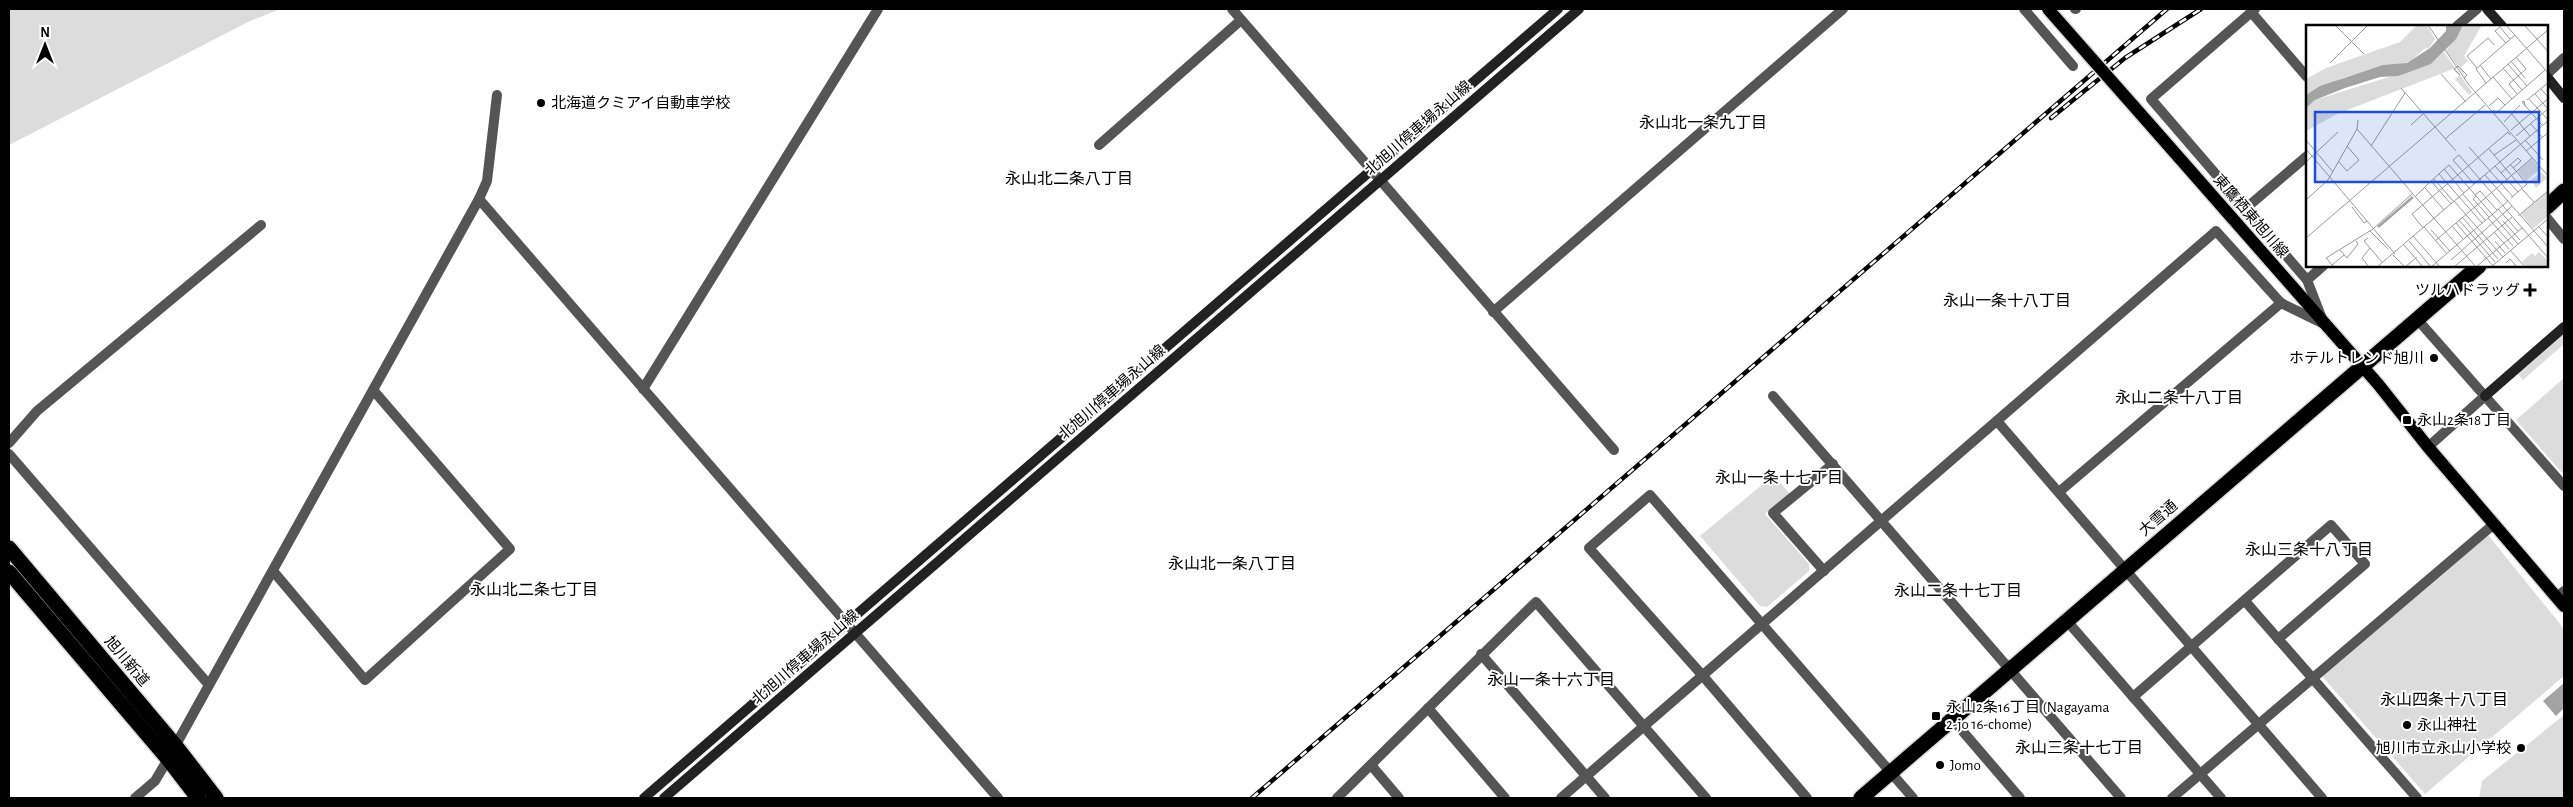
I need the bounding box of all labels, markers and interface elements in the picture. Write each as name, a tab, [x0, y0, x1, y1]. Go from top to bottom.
north arrow	[20, 20, 70, 70]
inset map	[2306, 25, 2548, 268]
text: N	[40, 26, 50, 40]
street label: 北旭川停車場永山線	[1361, 77, 1474, 178]
place label: 北海道クミアイ自動車学校	[551, 94, 730, 111]
marker: 北海道クミアイ自動車学校	[535, 97, 547, 109]
district label: 永山北一条九丁目	[1639, 114, 1767, 131]
district label: 永山北二条八丁目	[1005, 170, 1133, 187]
street label: 東鷹栖東旭川線	[2211, 171, 2291, 261]
place label: ツルハドラッグ	[2415, 282, 2520, 298]
marker: ツルハドラッグ	[2524, 284, 2536, 296]
district label: 永山一条十八丁目	[1943, 292, 2071, 309]
street label: 北旭川停車場永山線	[1055, 341, 1168, 442]
place label: ホテルトレンド旭川	[2289, 350, 2424, 366]
marker: ホテルトレンド旭川	[2428, 352, 2440, 364]
district label: 永山二条十八丁目	[2115, 389, 2243, 406]
place label: 永山2条18丁目	[2417, 412, 2511, 428]
marker: 永山2条18丁目	[2401, 414, 2413, 426]
district label: 永山一条十七丁目	[1715, 469, 1843, 486]
street label: 大雪通	[2136, 497, 2180, 539]
district label: 永山三条十八丁目	[2245, 541, 2373, 558]
district label: 永山北一条八丁目	[1168, 555, 1296, 572]
district label: 永山北二条七丁目	[470, 581, 598, 598]
district label: 永山二条十七丁目	[1894, 582, 2022, 599]
street label: 北旭川停車場永山線	[748, 606, 861, 707]
street label: 旭川新道	[102, 633, 152, 689]
district label: 永山一条十六丁目	[1487, 671, 1615, 688]
district label: 永山四条十八丁目	[2380, 691, 2508, 708]
place label: 永山2条16丁目 (Nagayama 2-jo 16-chome)	[1946, 699, 2109, 732]
marker: 永山2条16丁目 (Nagayama 2-jo 16-chome)	[1930, 710, 1942, 722]
place label: 永山神社	[2417, 717, 2477, 733]
marker: 永山神社	[2401, 719, 2413, 731]
district label: 永山三条十七丁目	[2015, 739, 2143, 756]
place label: 旭川市立永山小学校	[2376, 740, 2511, 756]
marker: 旭川市立永山小学校	[2515, 742, 2527, 754]
place label: Jomo	[1950, 758, 1981, 773]
marker: Jomo	[1934, 759, 1946, 771]

